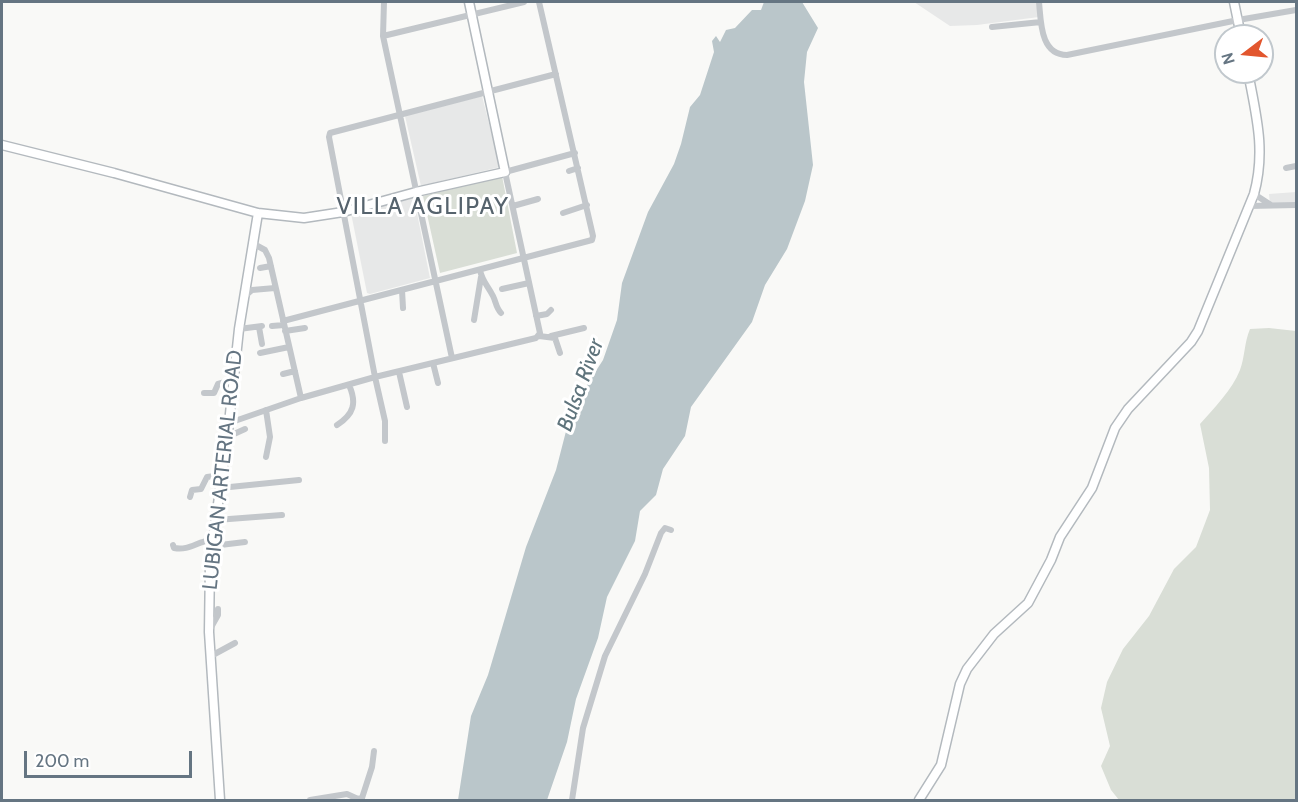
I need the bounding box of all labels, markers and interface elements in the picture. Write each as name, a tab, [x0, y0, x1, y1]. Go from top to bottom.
north arrow	[1214, 24, 1274, 84]
text: N	[1217, 50, 1239, 67]
district label: VILLA AGLIPAY	[337, 193, 509, 221]
water label: Bulsa River	[552, 335, 610, 435]
street label: LUBIGAN ARTERIAL ROAD	[198, 349, 248, 591]
scale bar	[27, 739, 195, 777]
text: 200 m	[35, 750, 89, 772]

